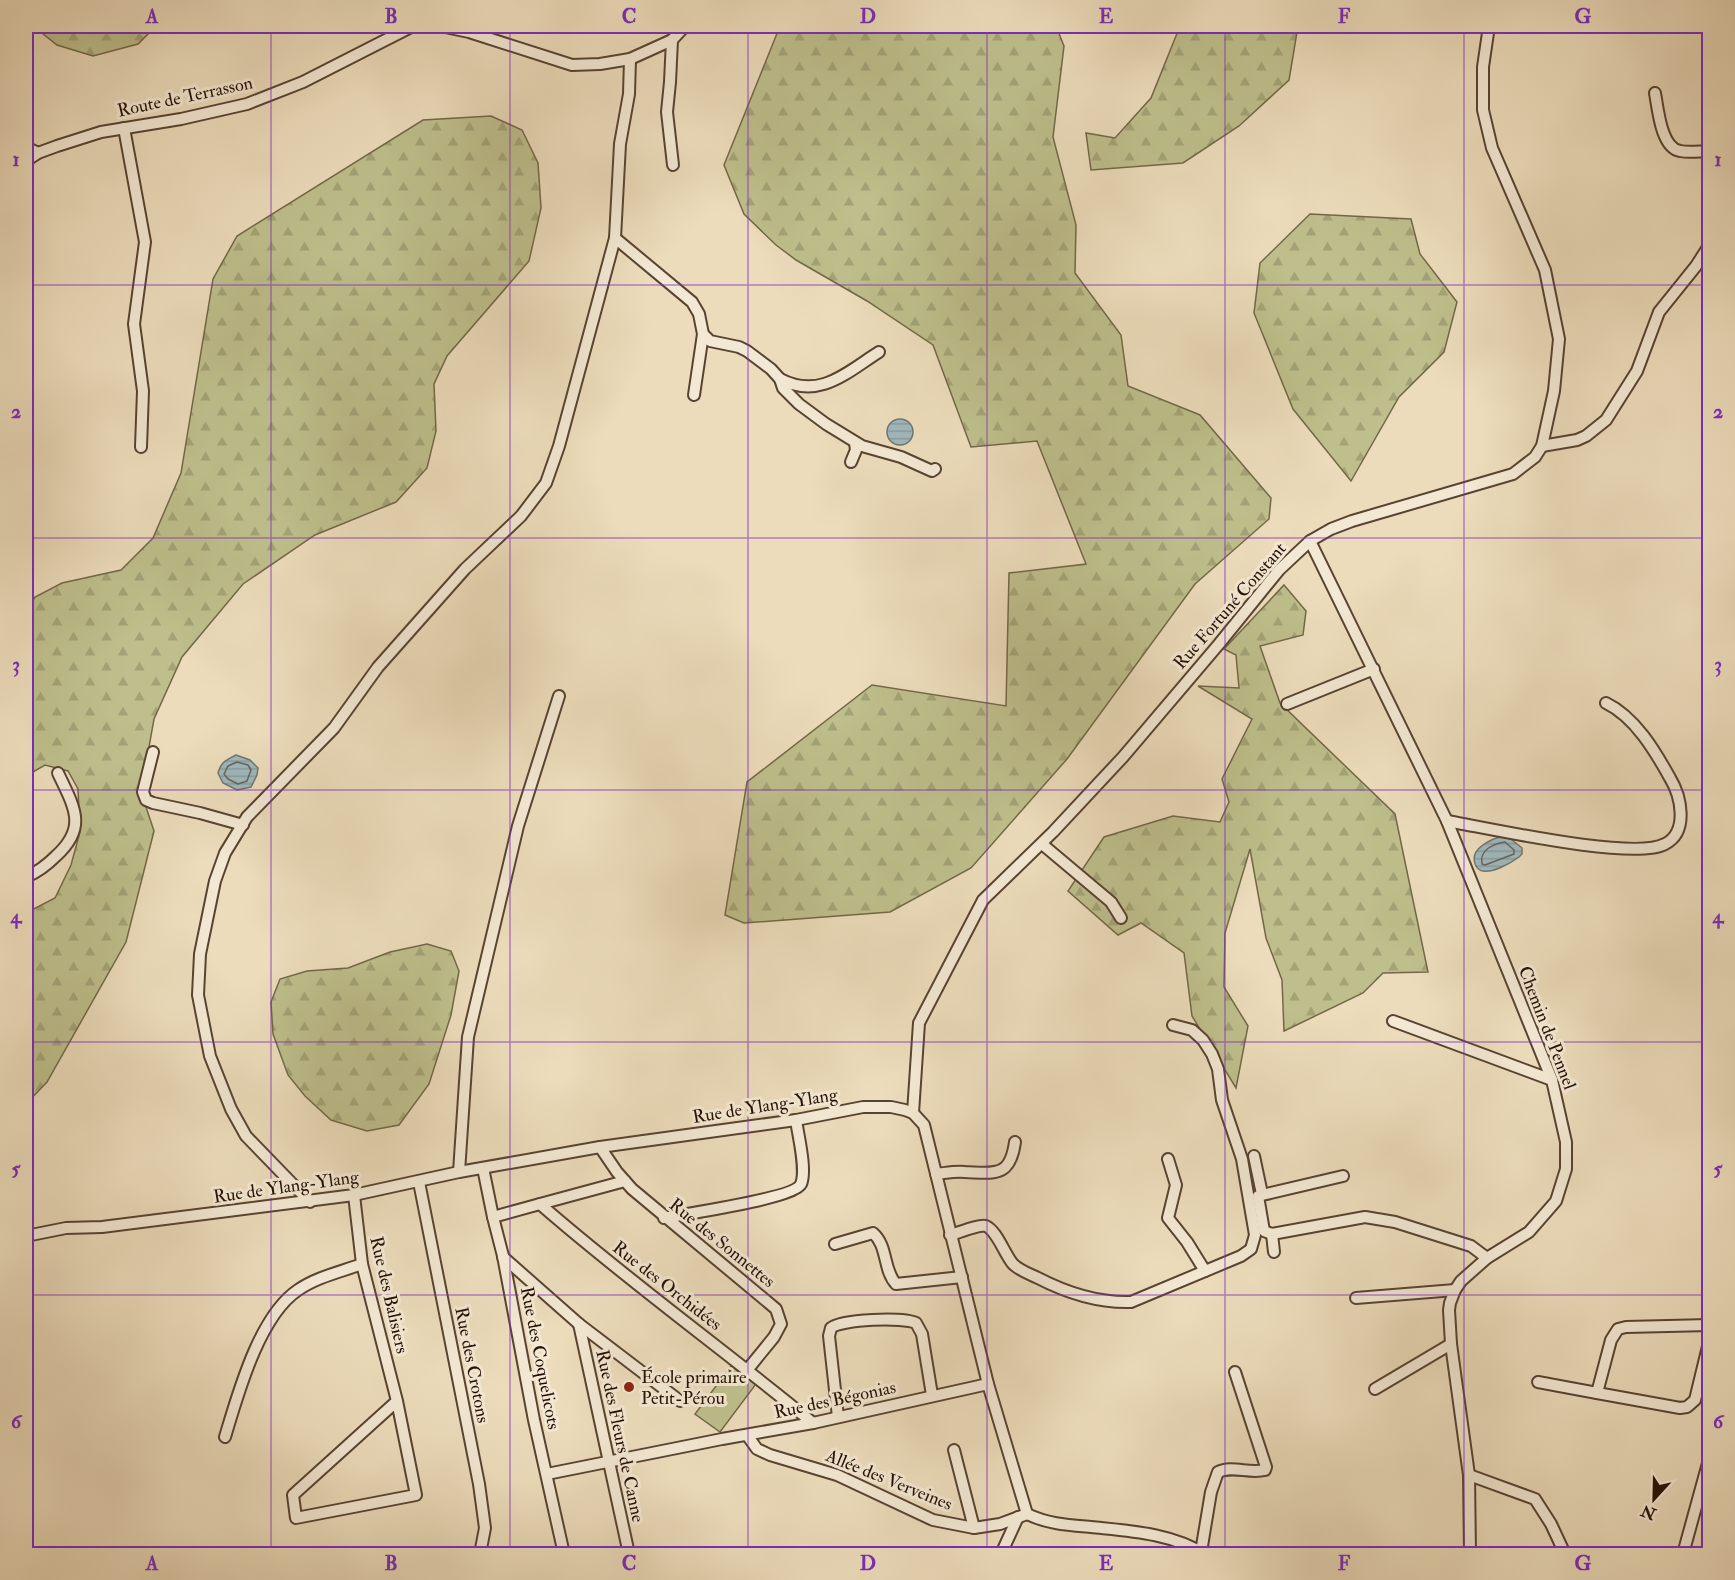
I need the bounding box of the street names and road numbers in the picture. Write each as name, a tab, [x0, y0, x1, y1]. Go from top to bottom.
street label: Route de Terrasson	[115, 71, 255, 123]
street label: Rue Fortuné Constant	[1169, 538, 1292, 674]
street label: Chemin de Pennel	[1513, 963, 1581, 1093]
street label: Rue de Ylang-Ylang	[691, 1083, 840, 1129]
street label: Rue de Ylang-Ylang	[212, 1165, 361, 1209]
street label: Rue des Sonnettes	[664, 1193, 780, 1293]
street label: Rue des Balisiers	[364, 1234, 414, 1356]
street label: Rue des Orchidées	[608, 1236, 726, 1336]
street label: Rue des Coquelicots	[515, 1285, 565, 1431]
street label: Rue des Crotons	[449, 1305, 495, 1425]
street label: Rue des Fleurs de Canne	[590, 1348, 650, 1525]
street label: Rue des Bégonias	[772, 1376, 898, 1424]
street label: Allée des Verveines	[821, 1444, 956, 1516]

